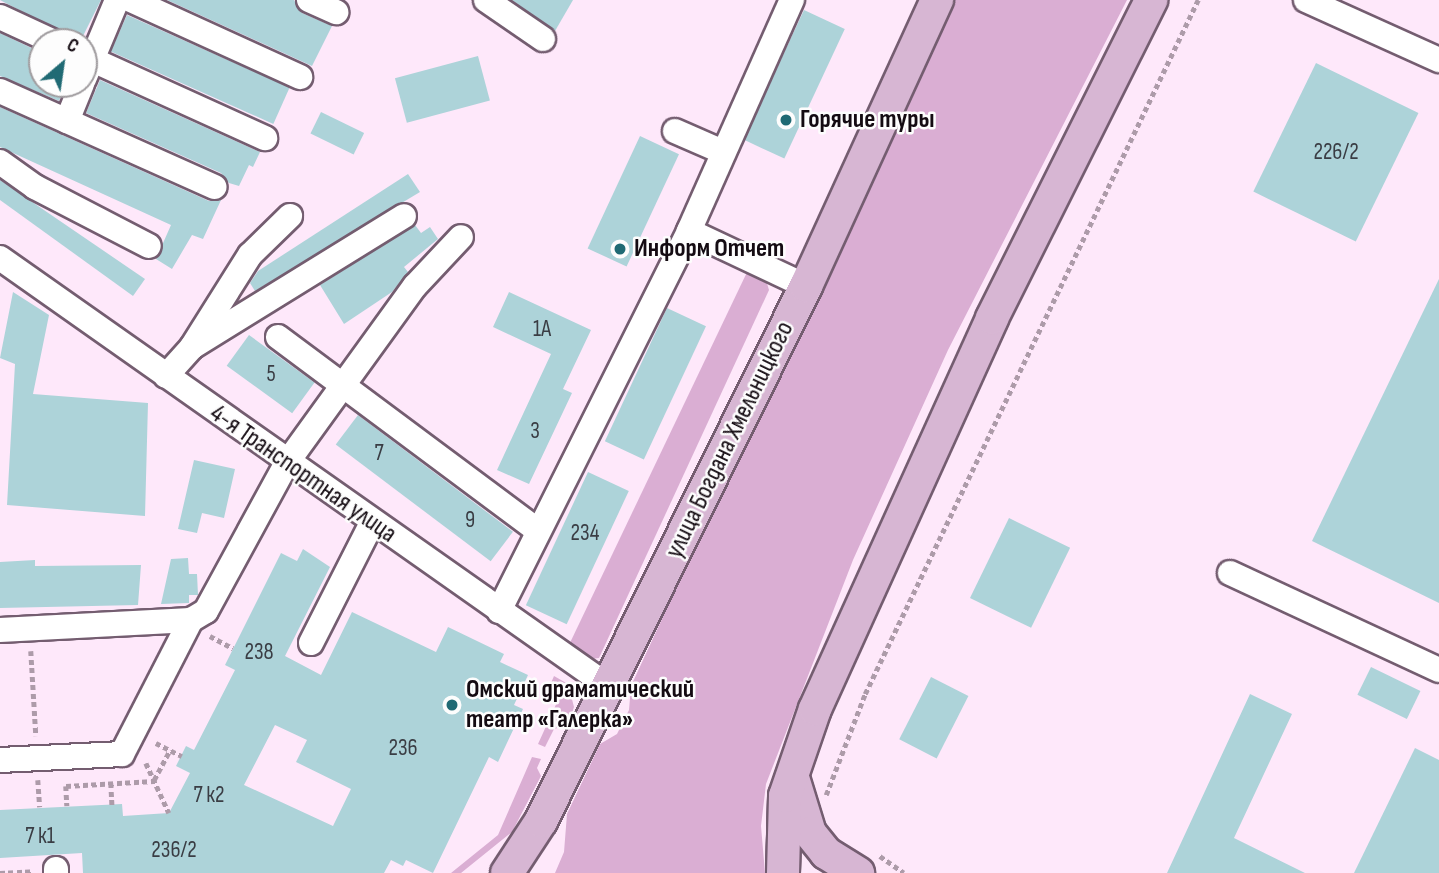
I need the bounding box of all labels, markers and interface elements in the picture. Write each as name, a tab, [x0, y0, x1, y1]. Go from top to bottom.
north arrow	[28, 28, 98, 98]
text: С	[63, 34, 82, 58]
place label: Горячие туры	[800, 104, 935, 136]
marker: Горячие туры	[778, 112, 794, 128]
house number: 226/2	[1313, 138, 1359, 166]
place label: Информ Отчет	[634, 233, 784, 265]
marker: Информ Отчет	[612, 241, 628, 257]
house number: 1А	[533, 315, 551, 343]
street label: улица Богдана Хмельницкого	[659, 317, 801, 563]
house number: 5	[266, 360, 276, 388]
street label: 4-я Транспортная улица	[204, 398, 402, 550]
house number: 3	[530, 417, 540, 445]
house number: 7	[374, 439, 384, 467]
house number: 9	[465, 506, 475, 534]
house number: 234	[571, 519, 599, 547]
house number: 238	[244, 638, 274, 666]
place label: Омский драматический театр «Галерка»	[466, 674, 694, 736]
marker: Омский драматический театр «Галерка»	[444, 697, 460, 713]
house number: 236	[388, 734, 418, 762]
house number: 7 к2	[193, 781, 225, 809]
house number: 7 к1	[25, 822, 55, 850]
house number: 236/2	[151, 836, 197, 864]

